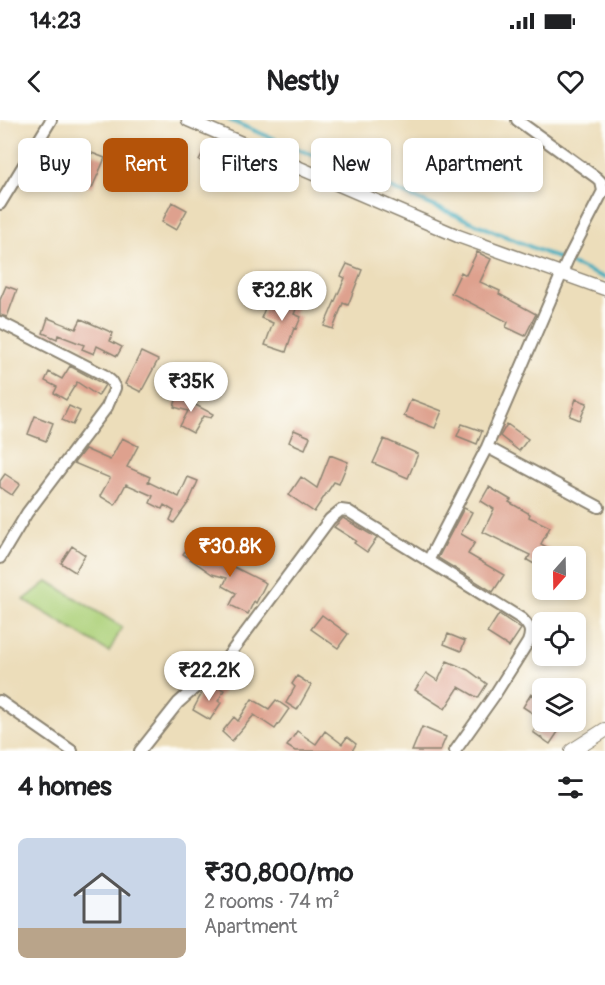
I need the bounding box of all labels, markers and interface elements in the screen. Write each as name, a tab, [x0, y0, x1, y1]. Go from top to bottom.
text: 14:23	[30, 7, 81, 35]
icon: back	[18, 65, 51, 98]
text: Nestly	[266, 65, 339, 98]
icon: heart	[554, 65, 587, 98]
chip: Buy	[18, 138, 91, 192]
chip: Rent	[103, 138, 188, 192]
chip: Filters	[200, 138, 299, 192]
chip: New	[311, 138, 391, 192]
chip: Apartment	[403, 138, 543, 192]
pin: ₹32.8K	[233, 271, 331, 322]
text: ₹32.8K	[252, 278, 312, 303]
pin: ₹35K	[155, 362, 227, 413]
text: ₹35K	[168, 369, 214, 394]
pin: ₹30.8K	[181, 527, 279, 578]
text: ₹30.8K	[198, 534, 262, 559]
north arrow	[532, 546, 586, 600]
map controls	[532, 546, 586, 732]
button: locate	[532, 612, 586, 666]
pin: ₹22.2K	[160, 651, 258, 702]
text: ₹22.2K	[178, 658, 240, 683]
button: layers	[532, 678, 586, 732]
text: 4 homes	[18, 771, 112, 803]
icon: filters	[554, 771, 587, 804]
text: ₹30,800/mo	[204, 857, 353, 889]
icon: home	[66, 862, 138, 934]
text: 2 rooms · 74 m²	[204, 889, 340, 914]
text: Apartment	[204, 914, 297, 939]

